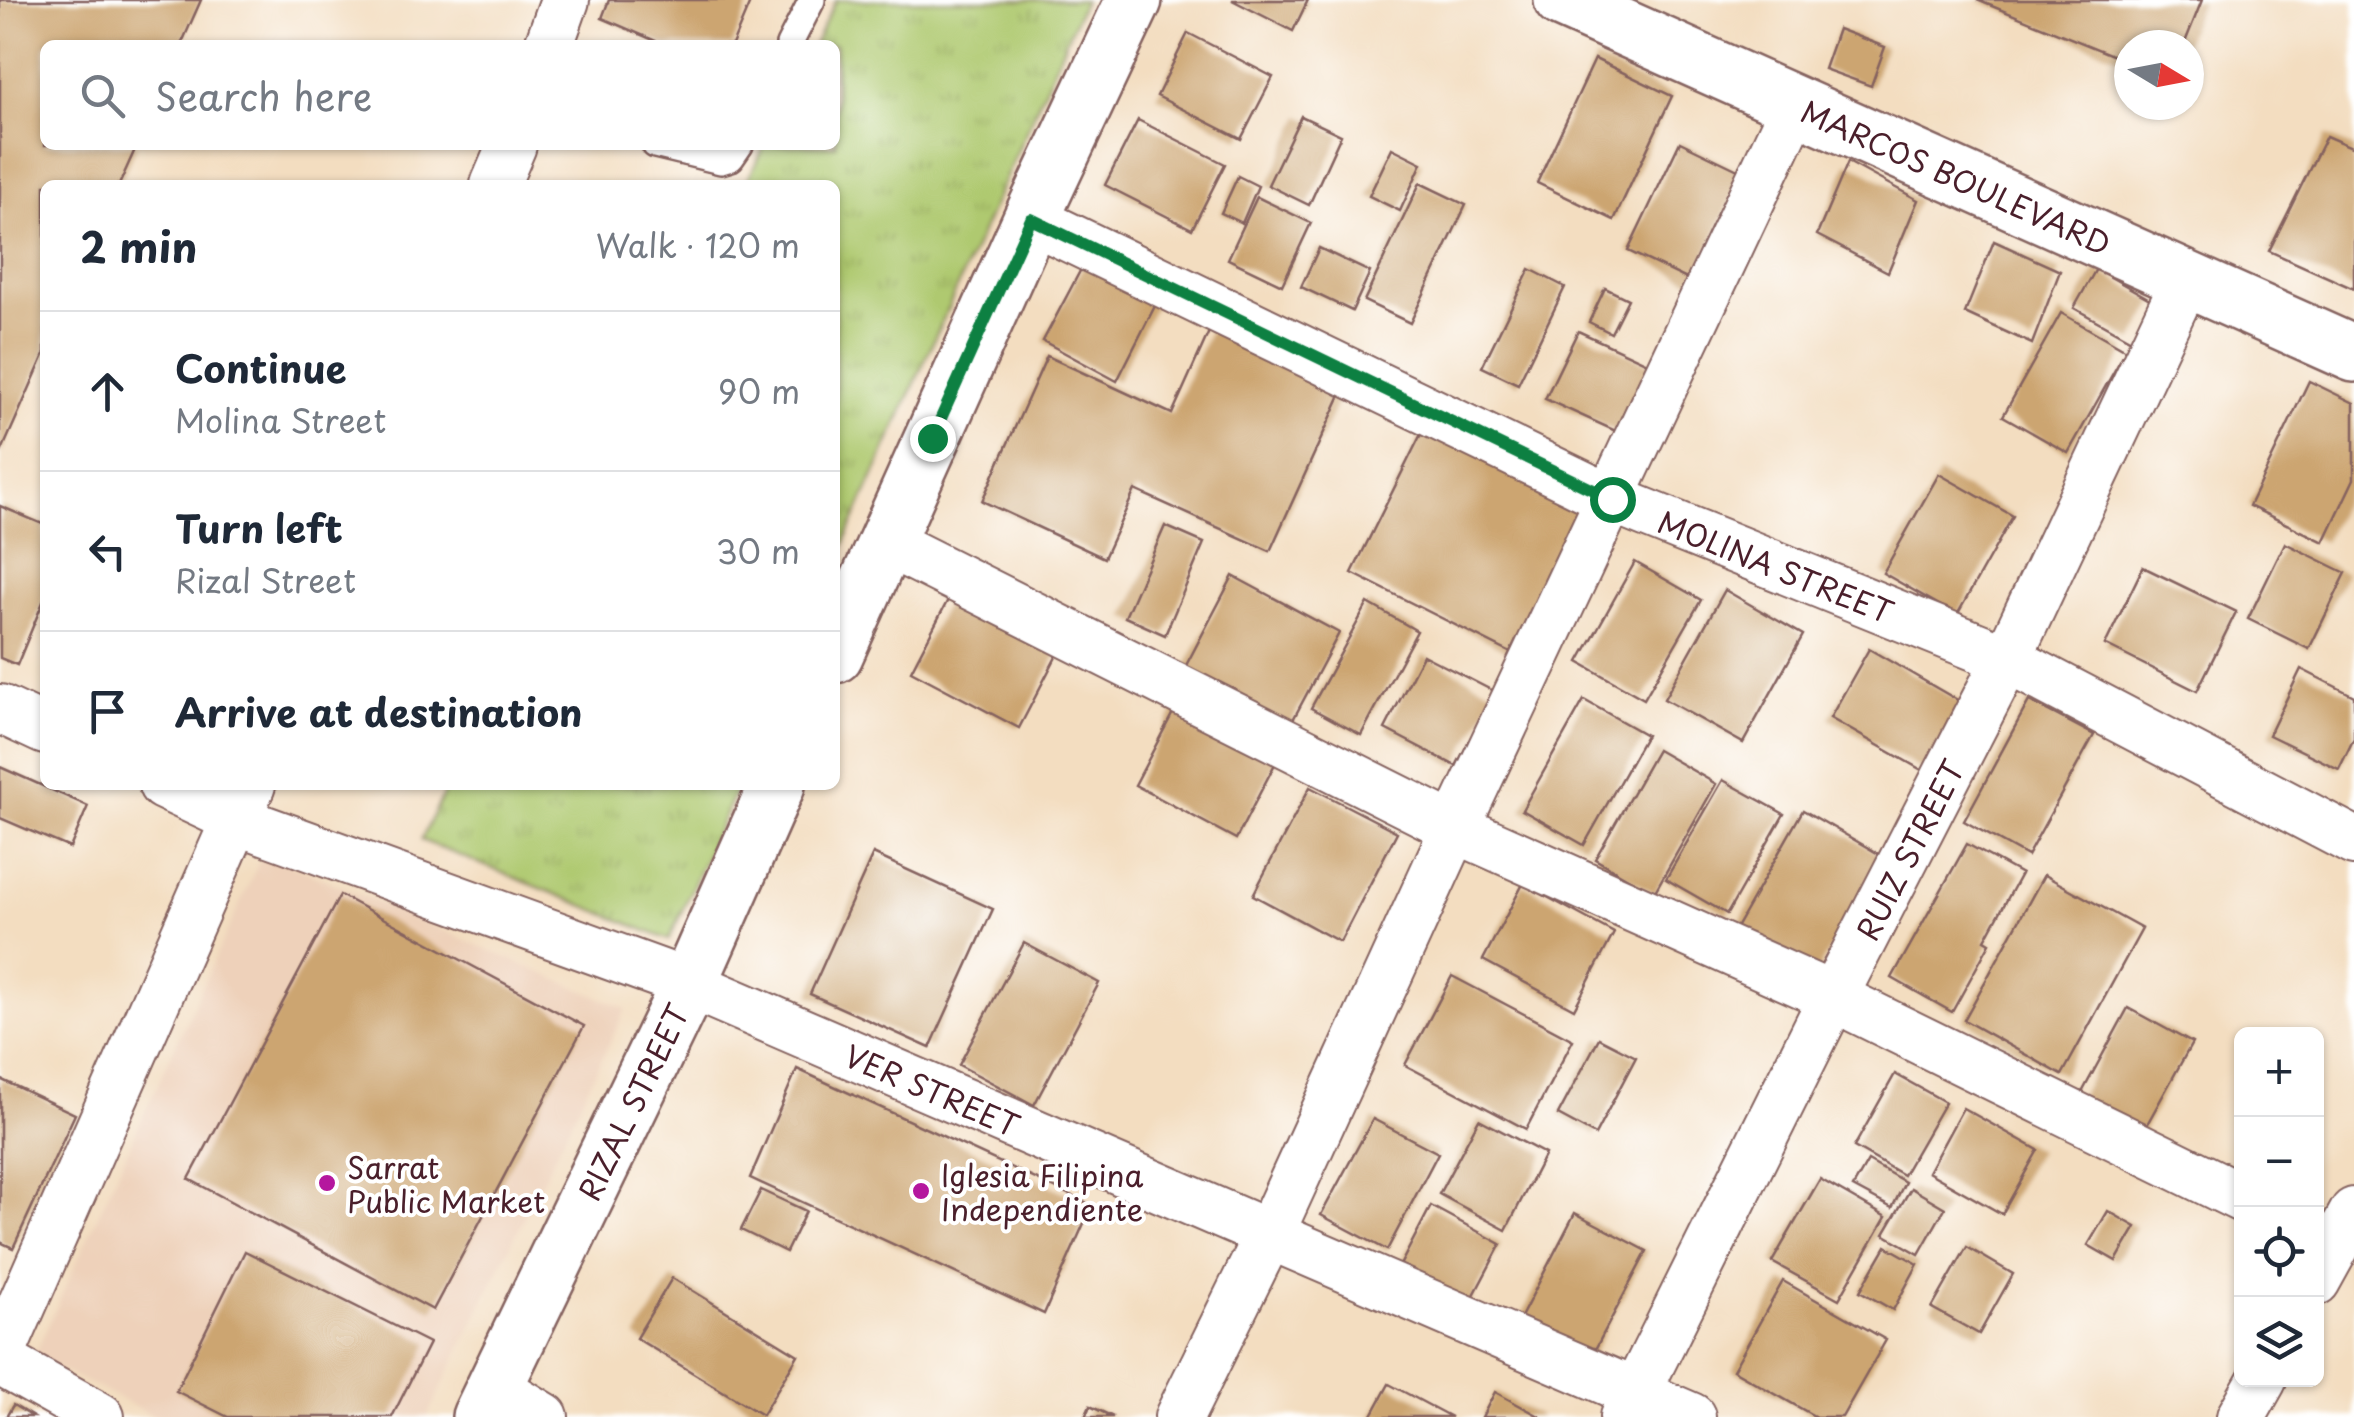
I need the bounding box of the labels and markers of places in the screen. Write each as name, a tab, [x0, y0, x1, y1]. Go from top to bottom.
place label: Sarrat Public Market	[347, 1144, 545, 1223]
place label: Iglesia Filipina Independiente	[941, 1152, 1143, 1231]
marker: Sarrat Public Market	[316, 1172, 338, 1194]
marker: Iglesia Filipina Independiente	[910, 1180, 932, 1202]

